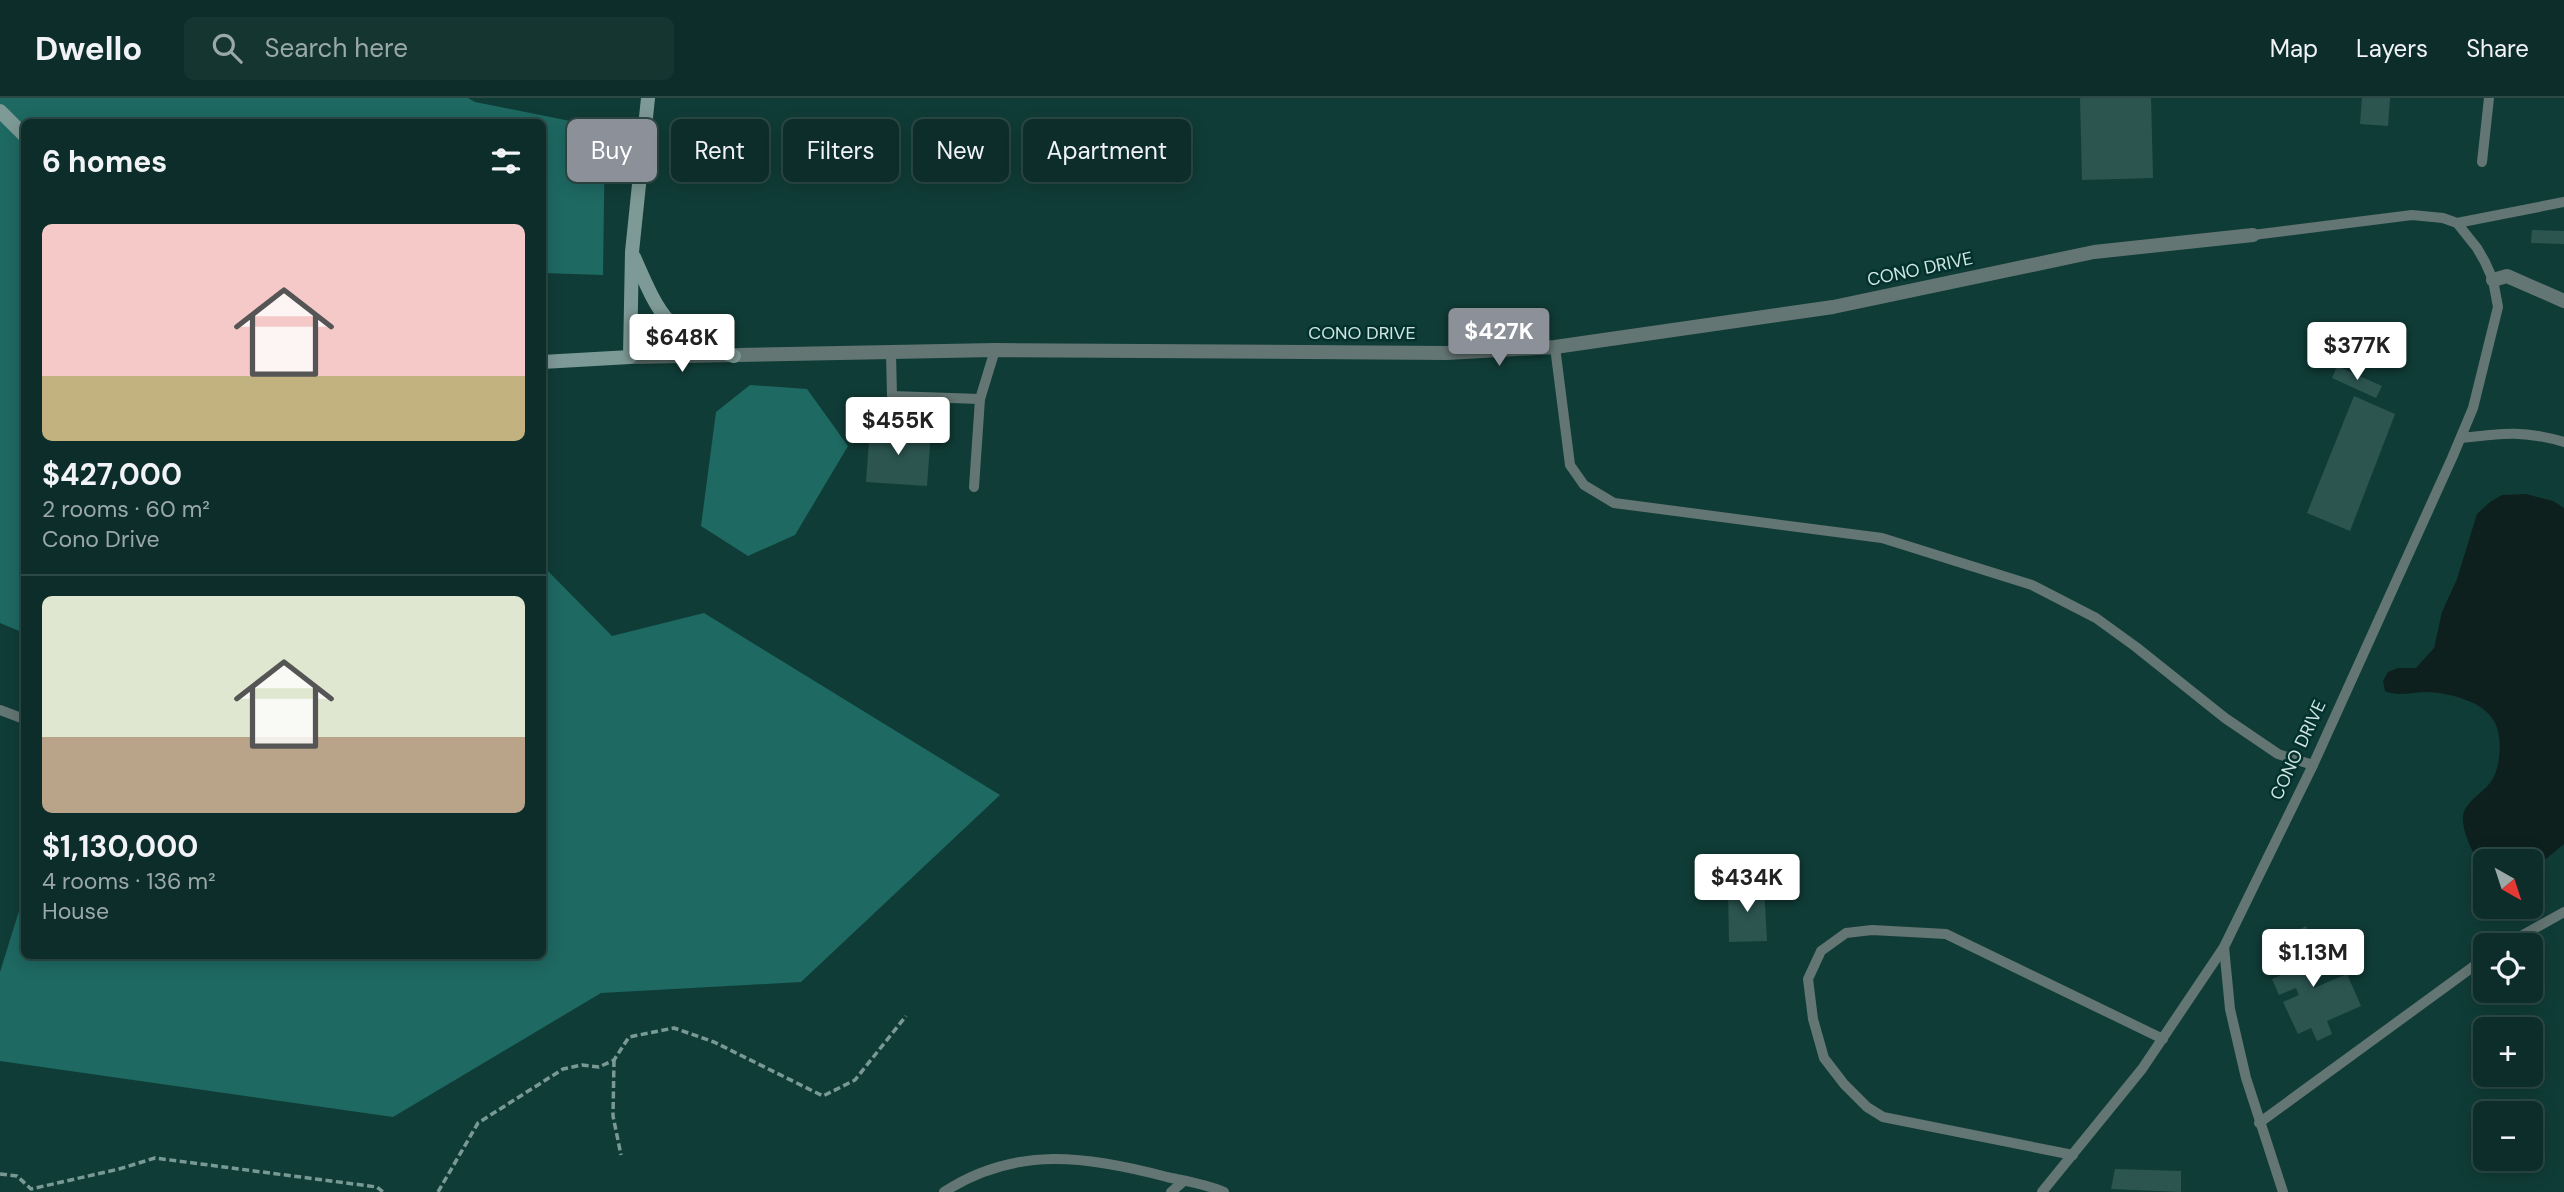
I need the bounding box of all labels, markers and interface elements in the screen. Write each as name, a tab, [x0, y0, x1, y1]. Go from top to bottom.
search box	[184, 17, 674, 80]
text: Dwello	[35, 27, 142, 70]
icon: search	[208, 29, 246, 67]
text: Search here	[264, 31, 408, 65]
text: Map	[2270, 33, 2318, 64]
text: Layers	[2356, 33, 2428, 64]
text: Share	[2466, 33, 2529, 64]
chip: Buy	[567, 119, 657, 182]
chip: Rent	[671, 119, 769, 182]
chip: Filters	[783, 119, 899, 182]
chip: New	[913, 119, 1009, 182]
chip: Apartment	[1023, 119, 1191, 182]
text: 6 homes	[42, 142, 167, 181]
icon: filters	[487, 142, 525, 180]
street label: CONO DRIVE	[1865, 246, 1975, 292]
icon: home	[221, 269, 347, 395]
pin: $427K	[1450, 308, 1548, 368]
pin: $648K	[633, 314, 731, 374]
text: $427K	[1464, 316, 1534, 346]
street label: CONO DRIVE	[1308, 321, 1416, 345]
text: $648K	[645, 322, 719, 352]
pin: $377K	[2308, 322, 2406, 382]
text: $377K	[2323, 330, 2391, 360]
pin: $455K	[849, 398, 947, 457]
text: $455K	[862, 405, 934, 435]
text: $427,000	[42, 455, 182, 494]
text: 2 rooms · 60 m²	[42, 494, 210, 524]
text: Cono Drive	[42, 524, 160, 554]
icon: home	[221, 641, 347, 767]
street label: CONO DRIVE	[2264, 696, 2332, 804]
text: $1,130,000	[42, 827, 198, 866]
north arrow	[2473, 849, 2543, 919]
map controls	[2473, 849, 2543, 1171]
pin: $434K	[1698, 854, 1796, 914]
text: $434K	[1711, 862, 1783, 892]
text: 4 rooms · 136 m²	[42, 866, 216, 896]
text: House	[42, 896, 109, 926]
pin: $1.13M	[2256, 930, 2370, 989]
button: locate	[2473, 933, 2543, 1003]
text: $1.13M	[2278, 937, 2348, 967]
button: +	[2473, 1017, 2543, 1087]
button: −	[2473, 1101, 2543, 1171]

